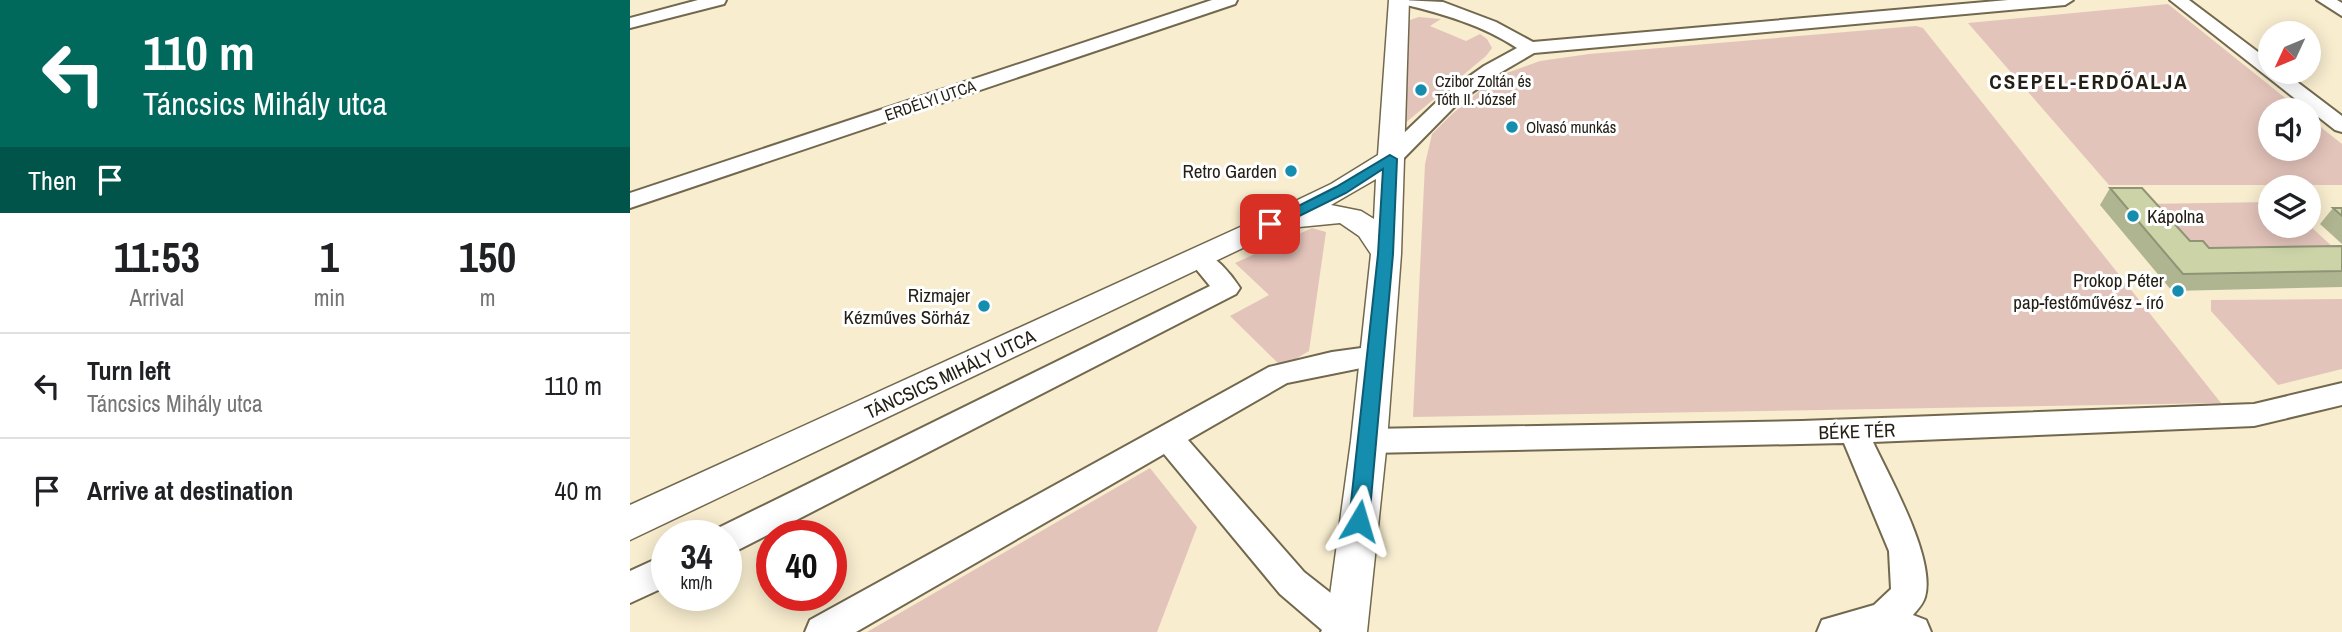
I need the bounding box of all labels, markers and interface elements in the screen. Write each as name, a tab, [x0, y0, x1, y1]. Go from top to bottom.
text: 110 m	[143, 19, 255, 85]
north arrow	[2258, 21, 2320, 84]
map controls	[2258, 21, 2321, 238]
icon: left	[28, 28, 119, 119]
district label: CSEPEL-ERDŐALJA	[1989, 67, 2189, 96]
place label: Czibor Zoltán és Tóth II. József	[1435, 70, 1531, 110]
street label: ERDÉLYI UTCA	[882, 74, 979, 126]
text: Táncsics Mihály utca	[143, 82, 387, 125]
marker: Czibor Zoltán és Tóth II. József	[1413, 82, 1429, 98]
button: sound	[2258, 98, 2321, 161]
place label: Olvasó munkás	[1526, 116, 1616, 138]
marker: Olvasó munkás	[1504, 119, 1520, 135]
place label: Retro Garden	[1183, 158, 1277, 184]
icon: arrive	[91, 161, 129, 199]
text: Then	[28, 163, 77, 198]
marker: Retro Garden	[1283, 163, 1299, 179]
button: layers	[2258, 175, 2321, 238]
pin	[1240, 194, 1300, 254]
place label: Kápolna	[2147, 203, 2205, 229]
icon: arrive	[1251, 205, 1289, 243]
marker: Kápolna	[2125, 208, 2141, 224]
text: 11:53	[114, 229, 200, 285]
text: 1	[320, 229, 339, 285]
text: 150	[459, 229, 516, 285]
place label: Prokop Péter pap-festőművész - író	[2013, 267, 2165, 315]
text: Arrival	[130, 282, 184, 313]
text: min	[314, 282, 345, 313]
text: m	[480, 282, 495, 313]
place label: Rizmajer Kézműves Sörház	[844, 282, 971, 330]
marker: Prokop Péter pap-festőművész - író	[2170, 283, 2186, 299]
marker: Rizmajer Kézműves Sörház	[976, 298, 992, 314]
street label: TÁNCSICS MIHÁLY UTCA	[861, 323, 1040, 425]
text: Turn left	[87, 353, 171, 388]
icon: left	[28, 367, 66, 405]
text: 110 m	[544, 368, 602, 403]
text: Táncsics Mihály utca	[87, 388, 262, 419]
street label: BÉKE TÉR	[1818, 417, 1896, 445]
icon: arrive	[28, 472, 66, 510]
text: Arrive at destination	[87, 473, 293, 508]
text: 40 m	[555, 473, 602, 508]
position arrow	[1322, 484, 1396, 558]
speed limit sign: 40	[756, 520, 847, 611]
text: 34	[681, 533, 712, 580]
text: km/h	[681, 570, 713, 595]

